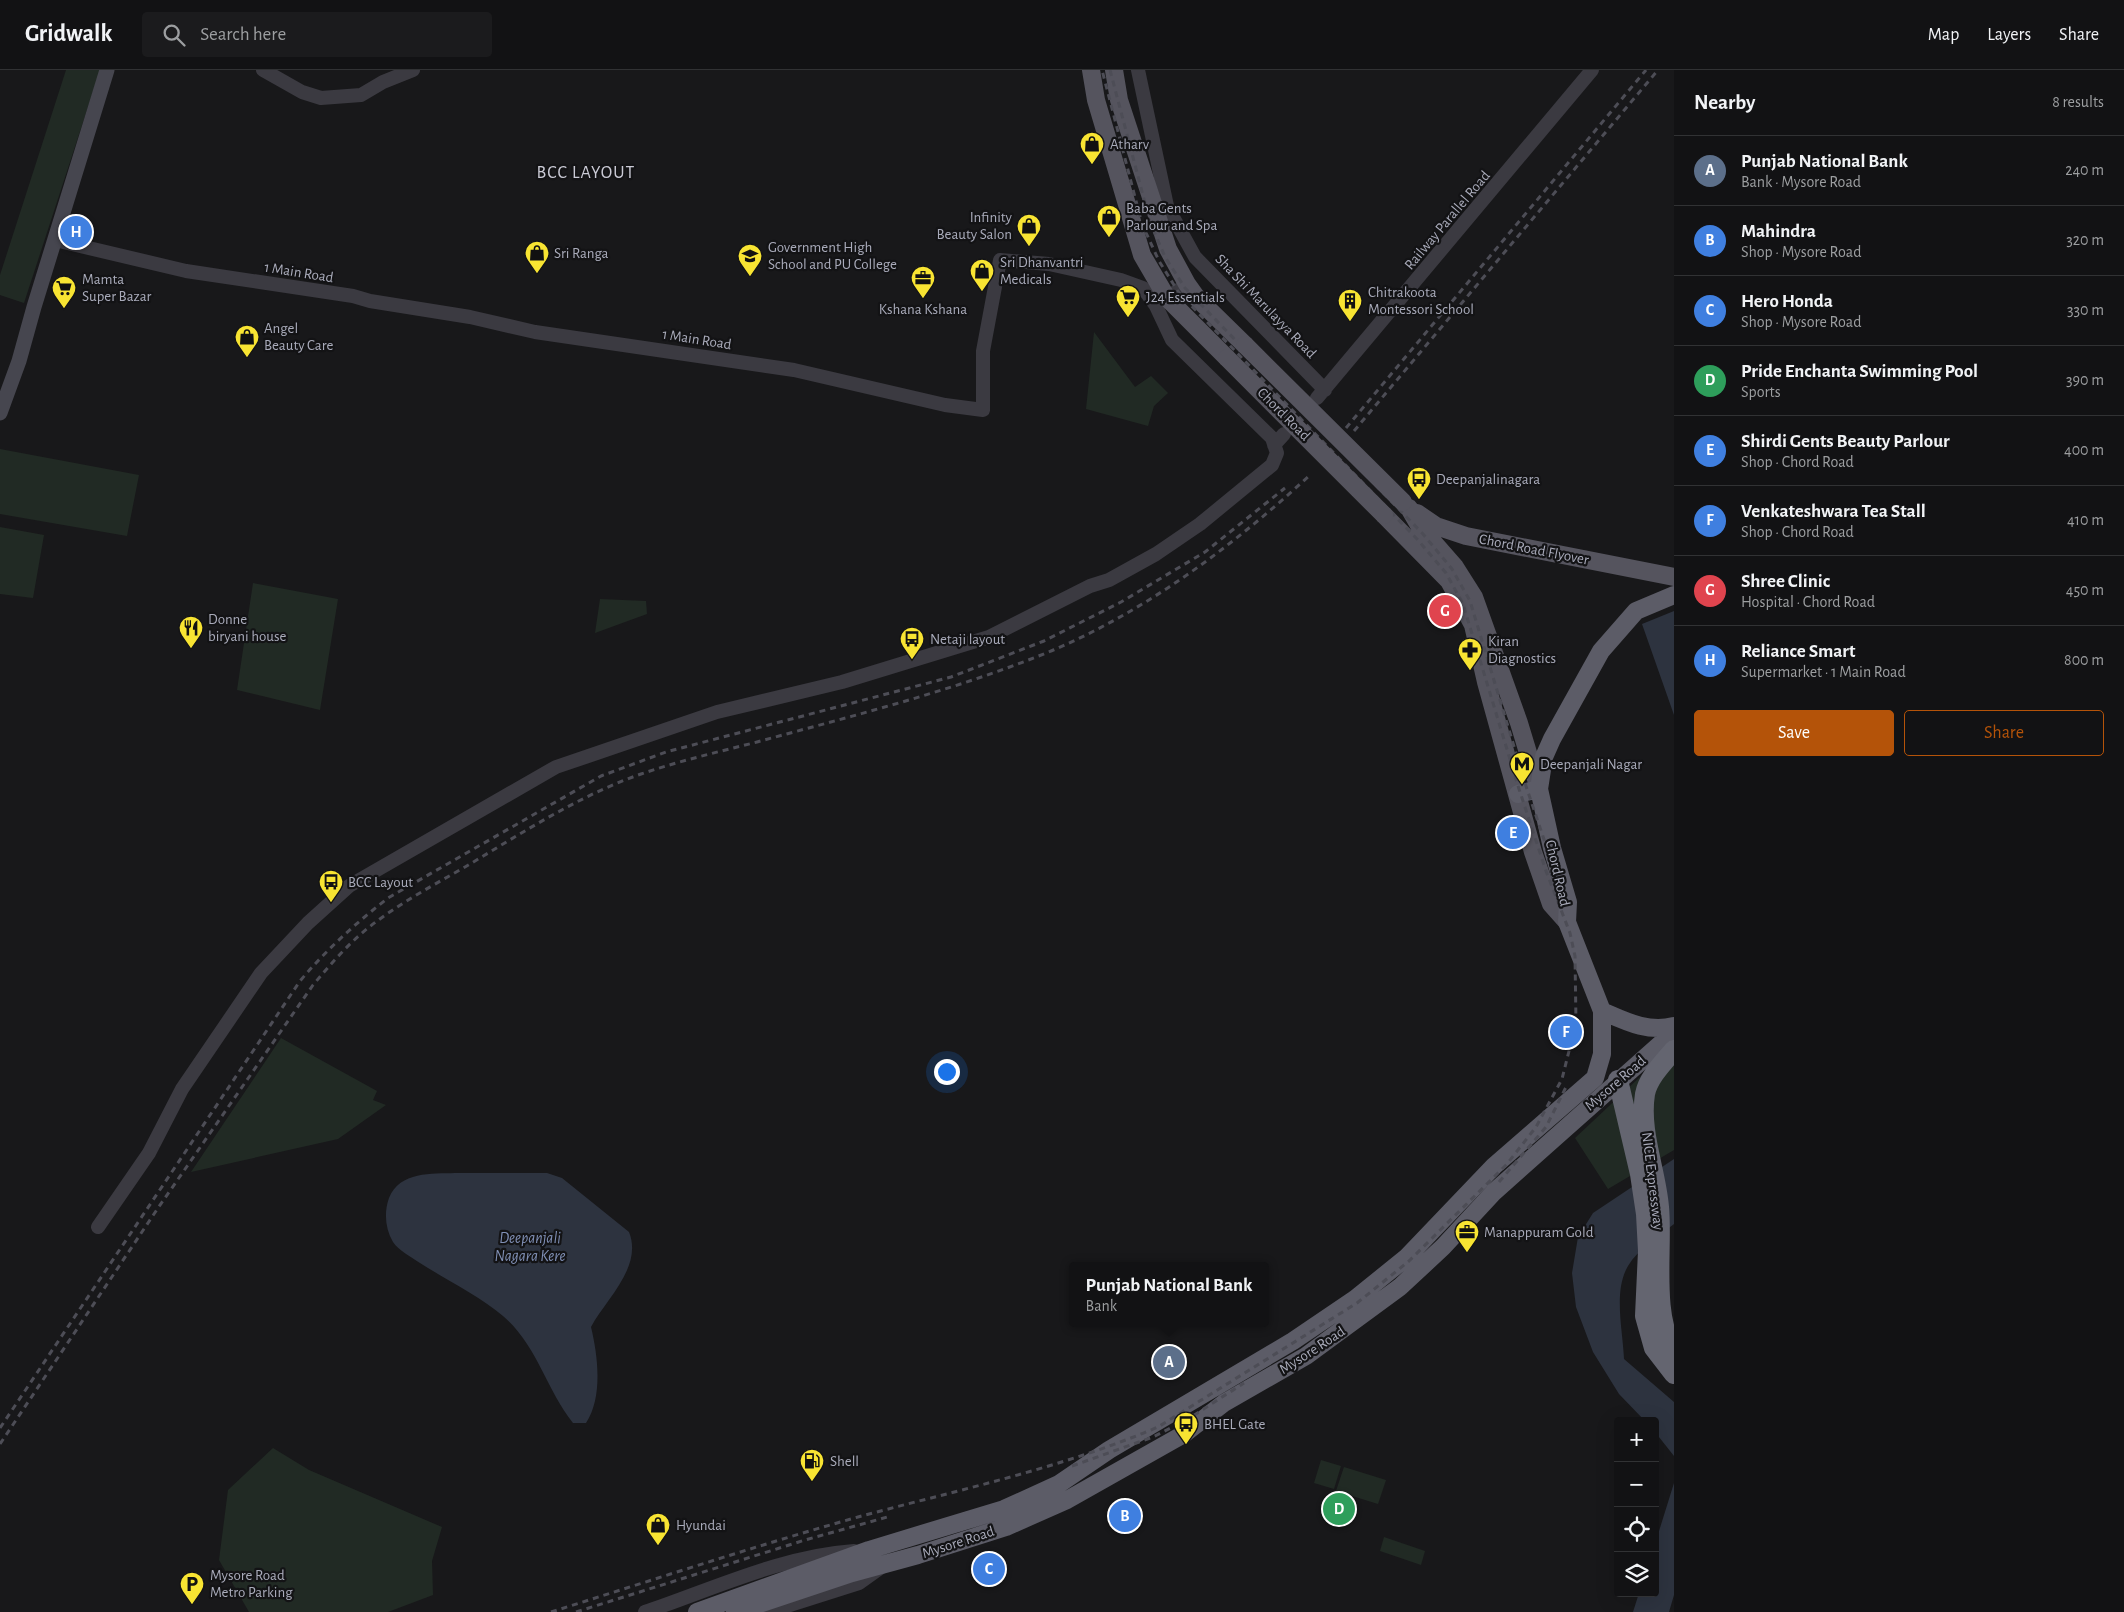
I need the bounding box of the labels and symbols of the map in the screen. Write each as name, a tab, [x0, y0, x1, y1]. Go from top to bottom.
shop icon: Atharv	[1079, 131, 1105, 165]
place label: Atharv	[1110, 137, 1150, 152]
district label: BCC LAYOUT	[537, 164, 635, 182]
street label: Railway Parallel Road	[1402, 168, 1493, 273]
place label: Baba Gents Parlour and Spa	[1126, 201, 1217, 233]
shop icon: Baba Gents Parlour and Spa	[1096, 204, 1122, 238]
place label: Infinity Beauty Salon	[937, 210, 1013, 242]
pin: H	[60, 213, 92, 251]
shop icon: Infinity Beauty Salon	[1016, 213, 1042, 247]
shop icon: Sri Ranga	[524, 240, 550, 274]
place label: Government High School and PU College	[768, 240, 897, 272]
school or university icon: Government High School and PU College	[737, 243, 763, 277]
place label: Sri Ranga	[554, 246, 609, 261]
street label: Sha Shi Marulayya Road	[1212, 251, 1319, 361]
place label: Sri Dhanvantri Medicals	[1000, 255, 1084, 287]
shop icon: Sri Dhanvantri Medicals	[969, 258, 995, 292]
street label: 1 Main Road	[263, 260, 335, 285]
office icon: Kshana Kshana	[910, 265, 936, 299]
place label: Mamta Super Bazar	[82, 272, 152, 304]
supermarket icon: Mamta Super Bazar	[51, 275, 77, 309]
supermarket icon: J24 Essentials	[1115, 284, 1141, 318]
place label: Chitrakoota Montessori School	[1368, 285, 1474, 317]
building icon: Chitrakoota Montessori School	[1337, 288, 1363, 322]
place label: J24 Essentials	[1146, 290, 1225, 305]
place label: Kshana Kshana	[879, 302, 967, 317]
place label: Angel Beauty Care	[264, 321, 333, 353]
shop icon: Angel Beauty Care	[234, 324, 260, 358]
street label: 1 Main Road	[661, 327, 733, 352]
street label: Chord Road	[1254, 385, 1313, 444]
bus stop icon: Deepanjalinagara	[1406, 466, 1432, 500]
place label: Deepanjalinagara	[1436, 472, 1540, 487]
street label: Chord Road Flyover	[1478, 531, 1590, 568]
pin: G	[1429, 592, 1461, 630]
place label: Donne biryani house	[208, 612, 287, 644]
restaurant icon: Donne biryani house	[178, 615, 204, 649]
bus stop icon: Netaji layout	[899, 626, 925, 660]
place label: Netaji layout	[930, 632, 1005, 647]
place label: Kiran Diagnostics	[1488, 634, 1556, 666]
pharmacy icon: Kiran Diagnostics	[1457, 637, 1483, 671]
metro station icon: Deepanjali Nagar	[1509, 751, 1535, 785]
place label: Deepanjali Nagar	[1540, 757, 1642, 772]
pin: E	[1497, 814, 1529, 852]
street label: Chord Road	[1543, 838, 1572, 908]
bus stop icon: BCC Layout	[318, 869, 344, 903]
place label: BCC Layout	[348, 875, 413, 890]
pin: F	[1550, 1013, 1582, 1051]
street label: Mysore Road	[1582, 1053, 1649, 1114]
your location	[934, 1059, 960, 1085]
street label: NICE Expressway	[1639, 1131, 1666, 1231]
office icon: Manappuram Gold	[1454, 1219, 1480, 1253]
place label: Manappuram Gold	[1484, 1225, 1594, 1240]
water label: Deepanjali Nagara Kere	[494, 1230, 566, 1264]
street label: Mysore Road	[1277, 1324, 1348, 1377]
pin: A	[1153, 1343, 1185, 1381]
bus stop icon: BHEL Gate	[1173, 1411, 1199, 1445]
place label: BHEL Gate	[1204, 1417, 1266, 1432]
fuel station icon: Shell	[799, 1448, 825, 1482]
place label: Shell	[830, 1454, 859, 1469]
pin: D	[1323, 1490, 1355, 1528]
pin: B	[1109, 1497, 1141, 1535]
shop icon: Hyundai	[645, 1512, 671, 1546]
place label: Hyundai	[676, 1518, 726, 1533]
street label: Mysore Road	[920, 1524, 996, 1561]
pin: C	[973, 1550, 1005, 1588]
place label: Mysore Road Metro Parking	[210, 1568, 293, 1600]
parking icon: Mysore Road Metro Parking	[179, 1571, 205, 1605]

